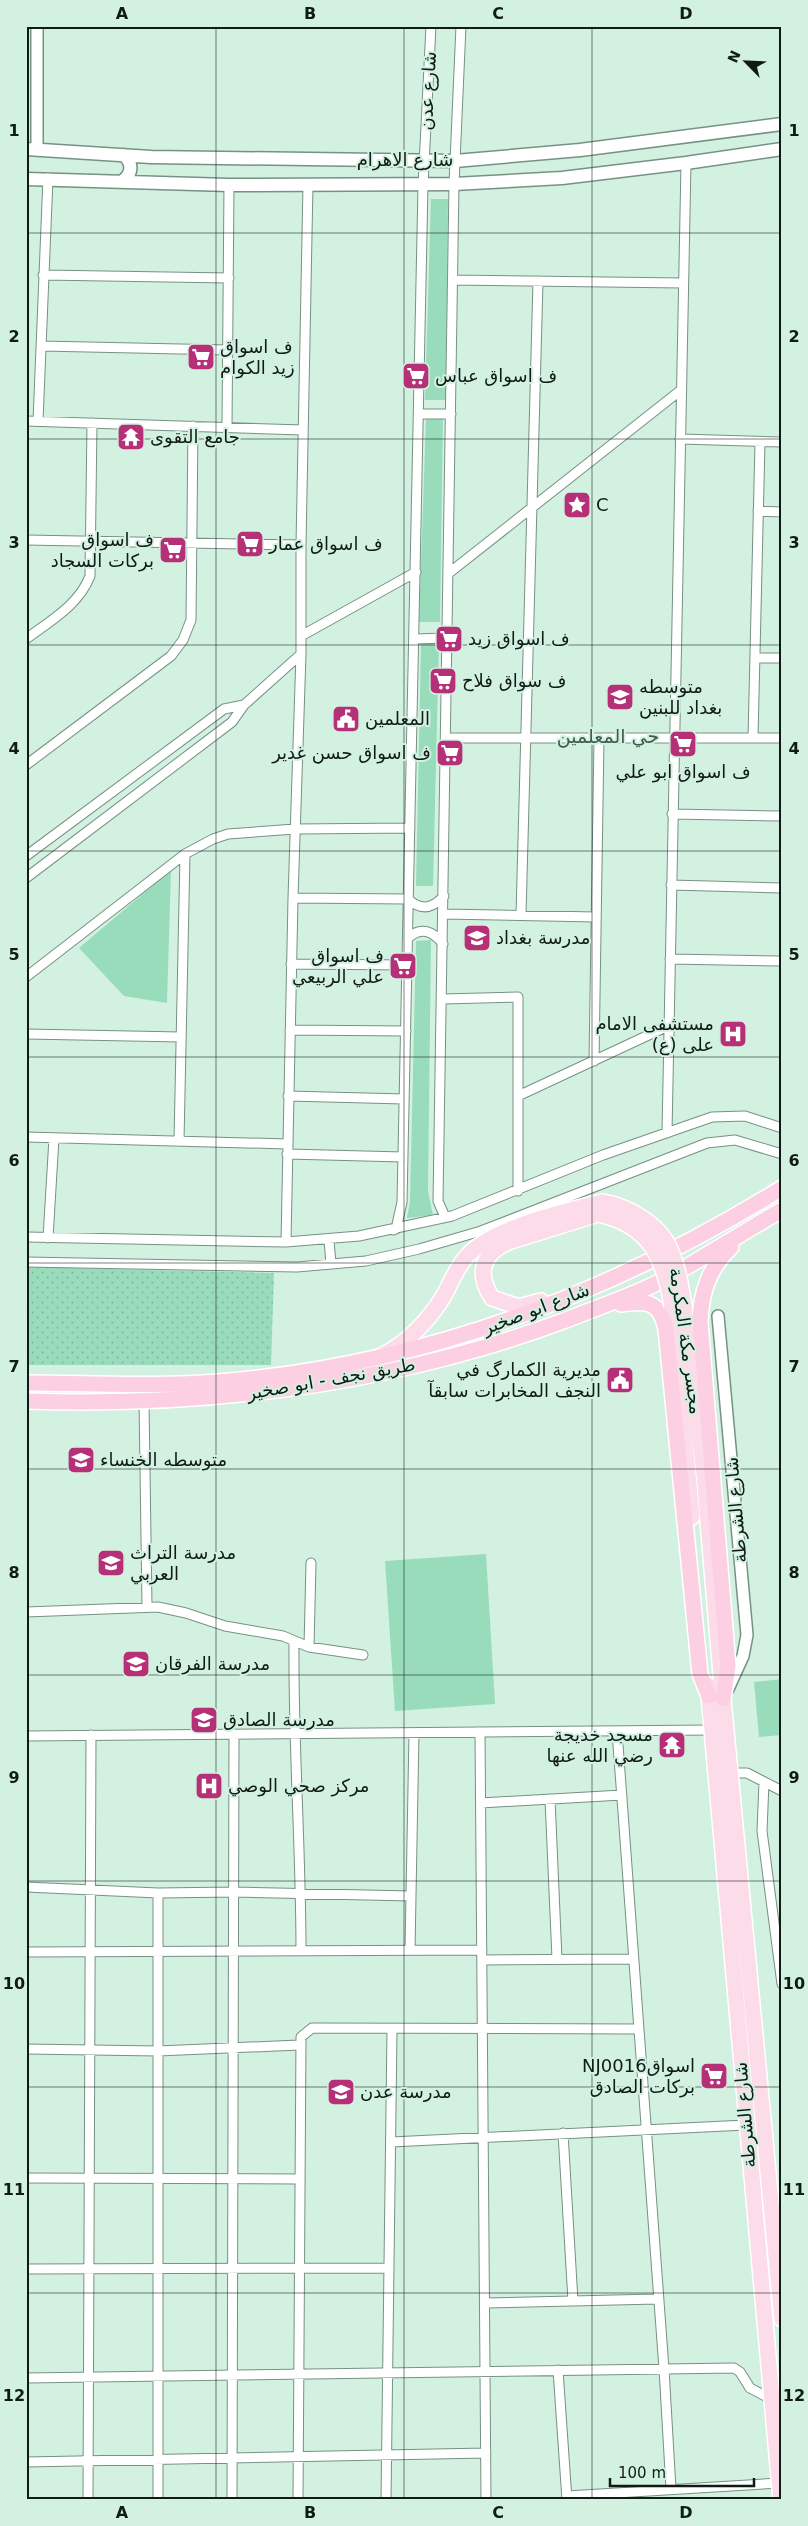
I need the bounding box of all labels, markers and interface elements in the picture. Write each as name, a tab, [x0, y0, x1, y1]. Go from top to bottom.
text: A	[116, 4, 129, 23]
text: B	[304, 4, 316, 23]
text: C	[492, 4, 504, 23]
text: D	[679, 4, 693, 23]
north arrow	[720, 38, 770, 88]
text: N	[724, 48, 744, 65]
street label: شارع عدن	[415, 51, 441, 131]
text: 1	[8, 121, 20, 140]
text: 1	[788, 121, 800, 140]
street label: شارع الاهرام	[357, 149, 453, 171]
text: 2	[8, 327, 20, 346]
text: 2	[788, 327, 800, 346]
place label: ف اسواق زيد الكوام	[220, 336, 295, 379]
supermarket icon: ف اسواق زيد الكوام	[186, 342, 216, 372]
supermarket icon: ف اسواق عباس	[401, 361, 431, 391]
place label: ف اسواق عباس	[435, 365, 557, 387]
temple icon: جامع التقوى	[116, 422, 146, 452]
place label: جامع التقوى	[150, 426, 240, 448]
place icon: C	[562, 490, 592, 520]
place label: C	[596, 494, 609, 515]
place label: ف اسواق بركات السجاد	[51, 529, 154, 572]
supermarket icon: ف اسواق عمار	[235, 529, 265, 559]
text: 3	[8, 533, 20, 552]
place label: ف اسواق عمار	[268, 533, 383, 555]
text: 3	[788, 533, 800, 552]
supermarket icon: ف اسواق بركات السجاد	[158, 535, 188, 565]
supermarket icon: ف اسواق زيد	[434, 624, 464, 654]
place label: ف اسواق زيد	[468, 628, 570, 650]
supermarket icon: ف سواق فلاح	[428, 666, 458, 696]
place label: ف سواق فلاح	[462, 670, 566, 692]
place label: متوسطه بغداد للبنين	[639, 676, 722, 719]
school or university icon: متوسطه بغداد للبنين	[605, 682, 635, 712]
public building icon: المعلمين	[331, 704, 361, 734]
place label: المعلمين	[365, 708, 430, 730]
district label: حي المعلمين	[557, 725, 659, 748]
supermarket icon: ف اسواق ابو علي	[668, 729, 698, 759]
supermarket icon: ف اسواق حسن غدير	[435, 738, 465, 768]
text: 4	[8, 739, 20, 758]
text: 4	[788, 739, 800, 758]
place label: ف اسواق حسن غدير	[271, 742, 431, 764]
place label: ف اسواق ابو علي	[615, 761, 751, 783]
school or university icon: مدرسة بغداد	[462, 923, 492, 953]
place label: مدرسة بغداد	[496, 927, 590, 948]
text: 5	[8, 945, 20, 964]
place label: ف اسواق علي الربيعي	[292, 945, 384, 988]
text: 5	[788, 945, 800, 964]
supermarket icon: ف اسواق علي الربيعي	[388, 951, 418, 981]
place label: مستشفی الامام علی (ع)	[595, 1013, 714, 1056]
hospital icon: مستشفی الامام علی (ع)	[718, 1019, 748, 1049]
text: 6	[8, 1151, 20, 1170]
text: 6	[788, 1151, 800, 1170]
street label: مجسر مكة المكرمة	[665, 1266, 707, 1416]
street label: شارع ابو صخير	[478, 1278, 593, 1340]
street label: طريق نجف - ابو صخير	[244, 1353, 417, 1405]
text: 7	[8, 1357, 20, 1376]
text: 7	[788, 1357, 800, 1376]
place label: مديرية الكمارگ في النجف المخابرات سابقآ	[427, 1359, 601, 1402]
public building icon: مديرية الكمارگ في النجف المخابرات سابقآ	[605, 1365, 635, 1395]
school or university icon: متوسطه الخنساء	[66, 1445, 96, 1475]
place label: متوسطه الخنساء	[100, 1449, 227, 1471]
street label: شارع الشرطة	[720, 1456, 752, 1564]
place label: مدرسة التراث العربي	[130, 1542, 236, 1585]
school or university icon: مدرسة التراث العربي	[96, 1548, 126, 1578]
text: 8	[8, 1563, 20, 1582]
text: 8	[788, 1563, 800, 1582]
school or university icon: مدرسة الفرقان	[121, 1649, 151, 1679]
place label: مدرسة الفرقان	[155, 1653, 270, 1675]
school or university icon: مدرسة الصادق	[189, 1705, 219, 1735]
place label: مدرسة الصادق	[223, 1709, 335, 1730]
place label: مسجد خديجة رضي الله عنها	[547, 1724, 653, 1767]
temple icon: مسجد خديجة رضي الله عنها	[657, 1730, 687, 1760]
text: 9	[8, 1768, 20, 1787]
text: 9	[788, 1768, 800, 1787]
hospital icon: مركز صحي الوصي	[194, 1771, 224, 1801]
place label: مركز صحي الوصي	[228, 1775, 370, 1797]
text: 10	[3, 1974, 25, 1993]
text: 10	[783, 1974, 805, 1993]
place label: NJ0016اسواق برکات الصادق	[582, 2055, 695, 2098]
supermarket icon: NJ0016اسواق برکات الصادق	[699, 2061, 729, 2091]
street label: شارع الشرطة	[729, 2061, 761, 2169]
school or university icon: مدرسة عدن	[326, 2077, 356, 2107]
place label: مدرسة عدن	[360, 2081, 452, 2102]
text: 11	[3, 2180, 25, 2199]
text: 11	[783, 2180, 805, 2199]
text: 12	[3, 2386, 25, 2405]
text: 12	[783, 2386, 805, 2405]
scale bar	[610, 2456, 754, 2488]
text: 100 m	[618, 2464, 666, 2482]
text: A	[116, 2503, 129, 2522]
text: B	[304, 2503, 316, 2522]
text: C	[492, 2503, 504, 2522]
text: D	[679, 2503, 693, 2522]

